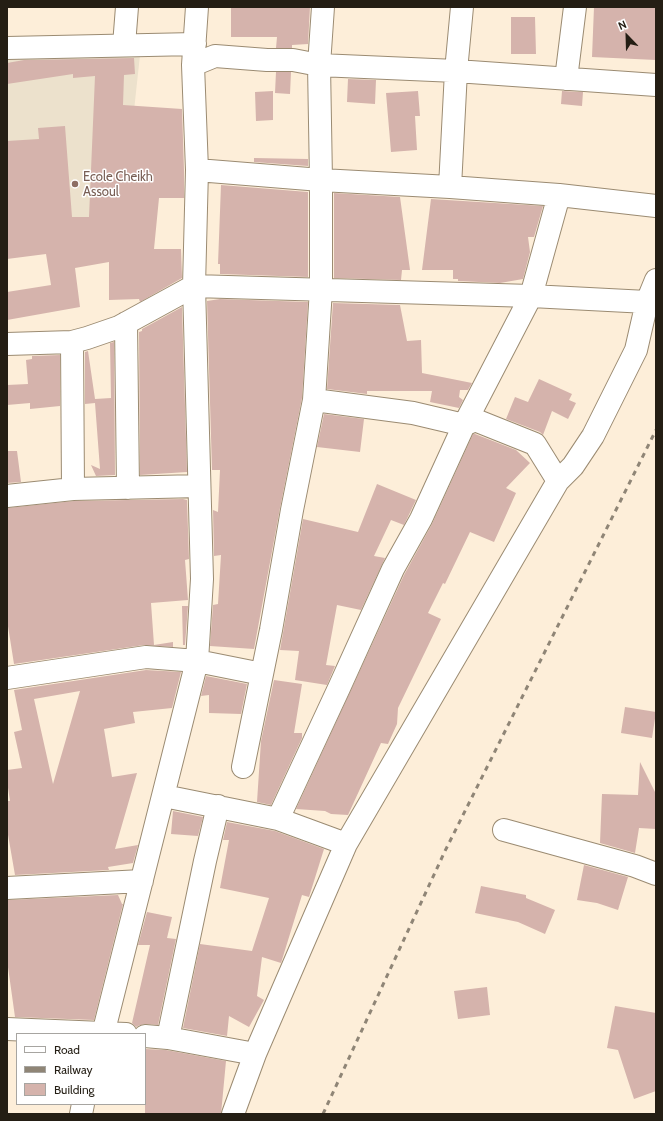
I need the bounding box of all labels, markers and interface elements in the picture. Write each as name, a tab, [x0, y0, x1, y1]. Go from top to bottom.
north arrow	[607, 16, 647, 56]
text: N	[616, 17, 629, 33]
place label: Ecole Cheikh Assoul	[83, 169, 153, 200]
marker: Ecole Cheikh Assoul	[70, 179, 80, 189]
legend	[16, 1033, 146, 1105]
text: Road	[54, 1042, 80, 1057]
text: Railway	[54, 1062, 92, 1077]
text: Building	[54, 1082, 95, 1097]

